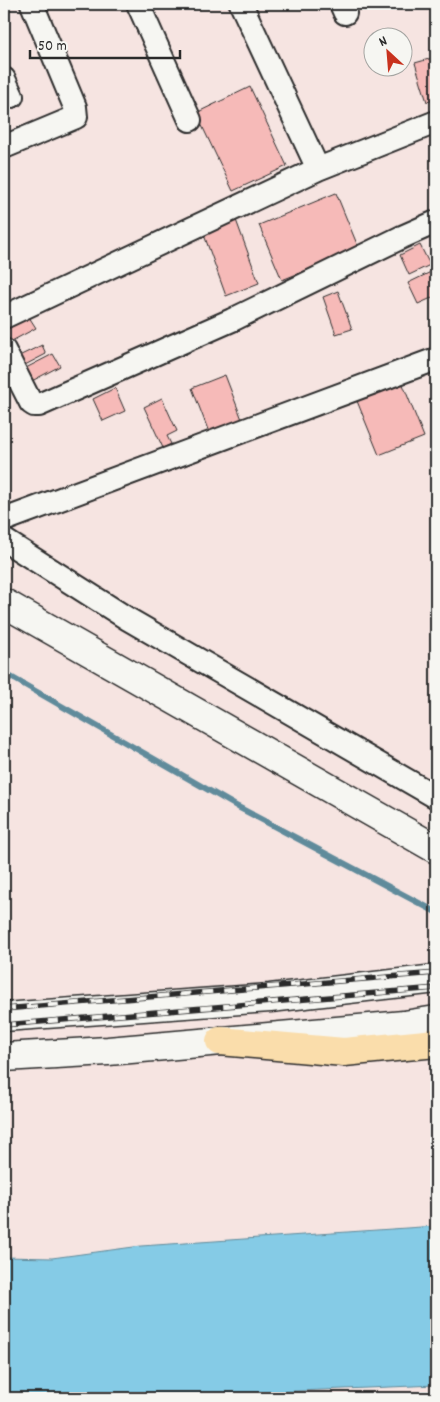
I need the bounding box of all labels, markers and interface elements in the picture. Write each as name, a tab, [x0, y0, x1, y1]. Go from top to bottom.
scale bar	[30, 28, 180, 60]
north arrow	[362, 28, 412, 78]
text: N	[376, 32, 391, 53]
text: 50 m	[38, 36, 67, 58]

